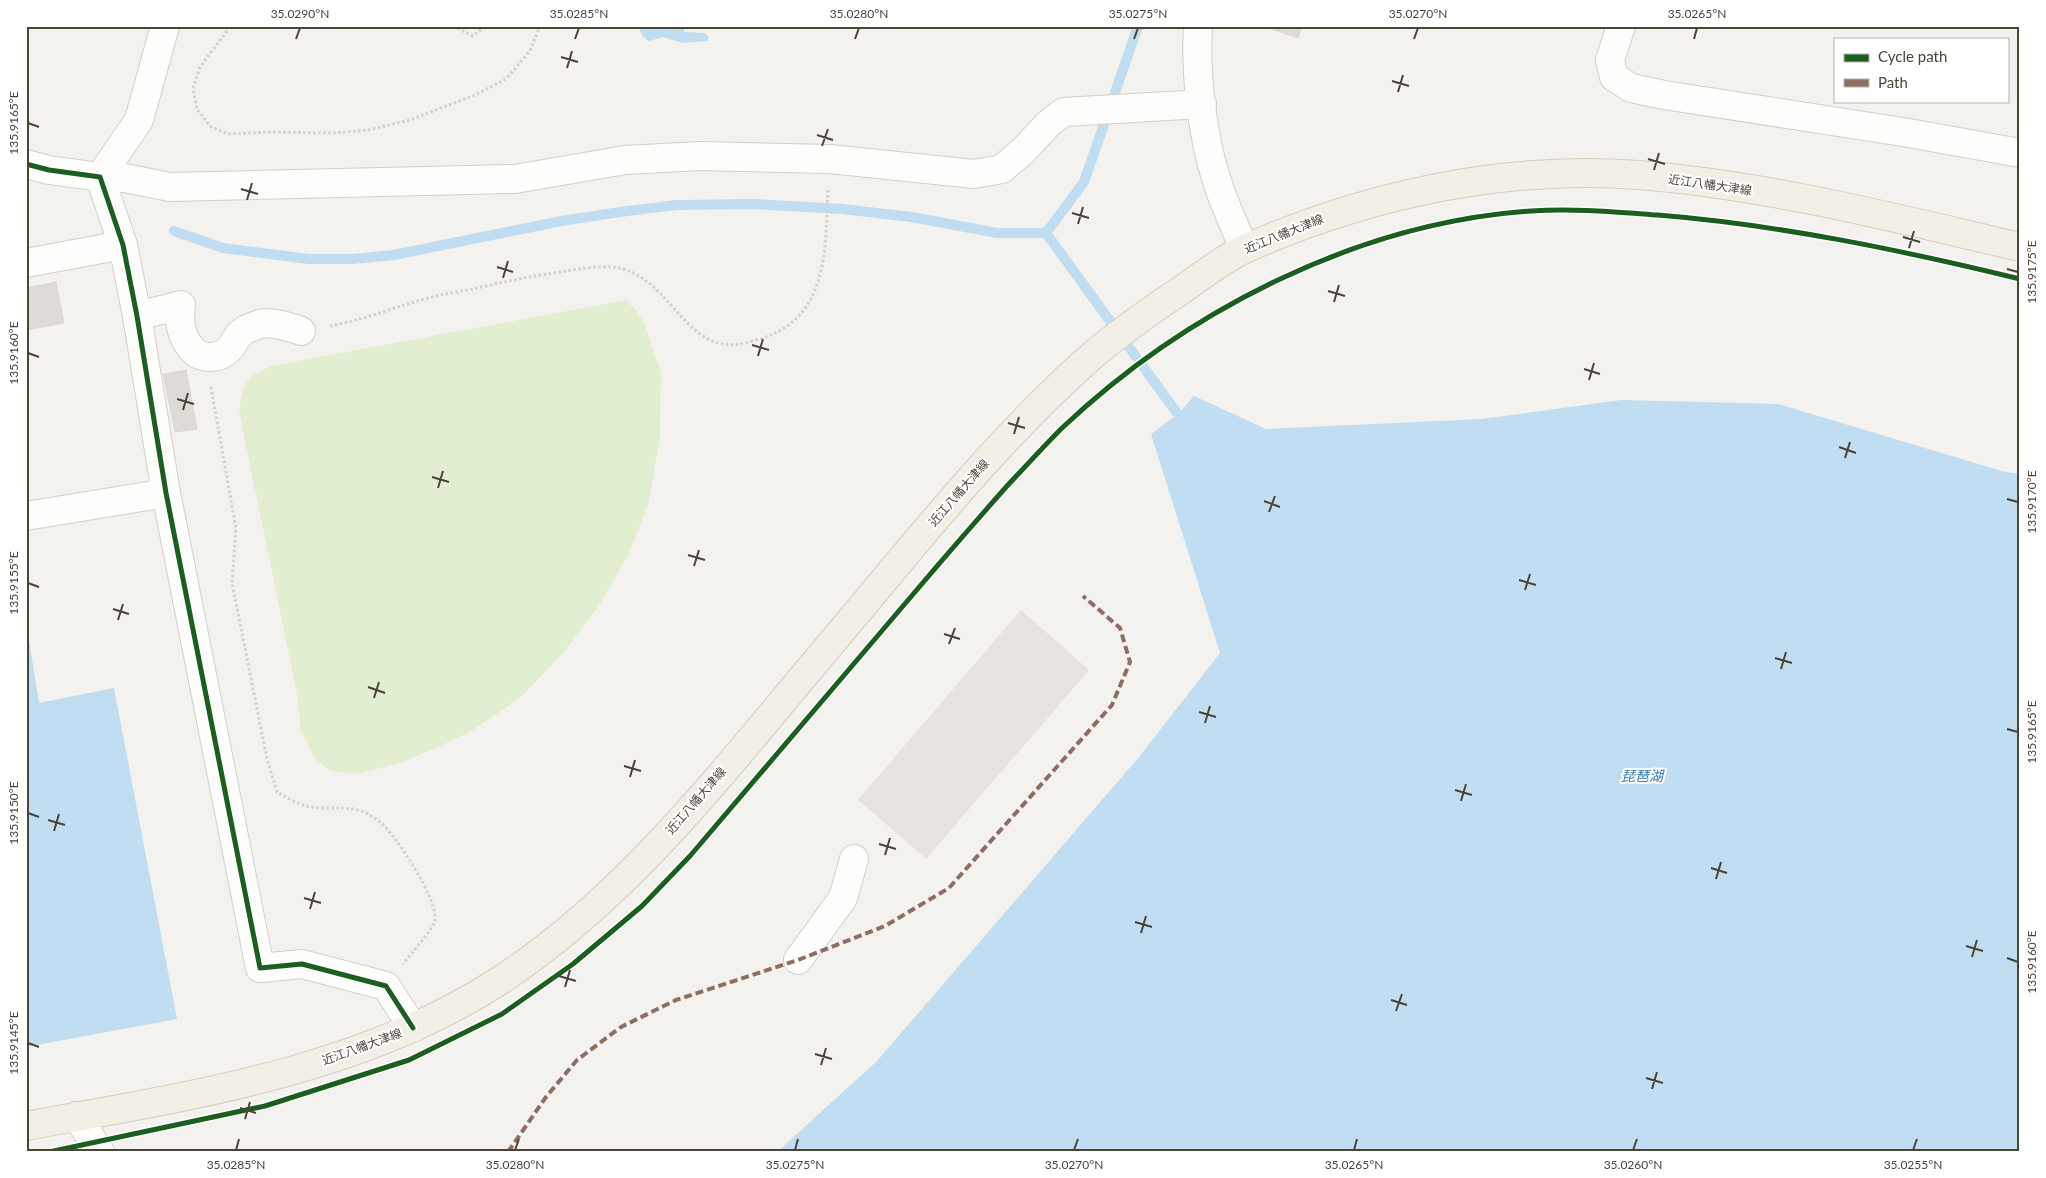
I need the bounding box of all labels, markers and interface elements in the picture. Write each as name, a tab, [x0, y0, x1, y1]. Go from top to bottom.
text: 35.0290°N	[271, 6, 329, 21]
text: 35.0285°N	[550, 6, 608, 21]
text: 35.0280°N	[830, 6, 888, 21]
text: 35.0275°N	[1109, 6, 1167, 21]
text: 35.0270°N	[1389, 6, 1447, 21]
text: 35.0265°N	[1668, 6, 1726, 21]
legend	[1834, 38, 2008, 102]
text: Cycle path	[1878, 47, 1947, 65]
text: Path	[1878, 73, 1908, 91]
text: 135.9165°E	[6, 91, 21, 155]
street label: 近江八幡大津線	[1667, 171, 1753, 198]
street label: 近江八幡大津線	[1242, 211, 1326, 256]
text: 135.9175°E	[2024, 240, 2039, 304]
text: 135.9160°E	[6, 321, 21, 385]
street label: 近江八幡大津線	[925, 456, 992, 529]
text: 135.9170°E	[2024, 470, 2039, 534]
text: 135.9155°E	[6, 551, 21, 615]
text: 135.9165°E	[2024, 700, 2039, 764]
street label: 近江八幡大津線	[662, 764, 729, 837]
water label: 琵琶湖	[1621, 767, 1665, 784]
text: 135.9150°E	[6, 781, 21, 845]
text: 135.9160°E	[2024, 930, 2039, 994]
text: 135.9145°E	[6, 1011, 21, 1075]
street label: 近江八幡大津線	[320, 1025, 404, 1068]
text: 35.0285°N	[207, 1157, 265, 1172]
text: 35.0280°N	[486, 1157, 544, 1172]
text: 35.0275°N	[766, 1157, 824, 1172]
text: 35.0270°N	[1045, 1157, 1103, 1172]
text: 35.0265°N	[1325, 1157, 1383, 1172]
text: 35.0260°N	[1604, 1157, 1662, 1172]
text: 35.0255°N	[1884, 1157, 1942, 1172]

